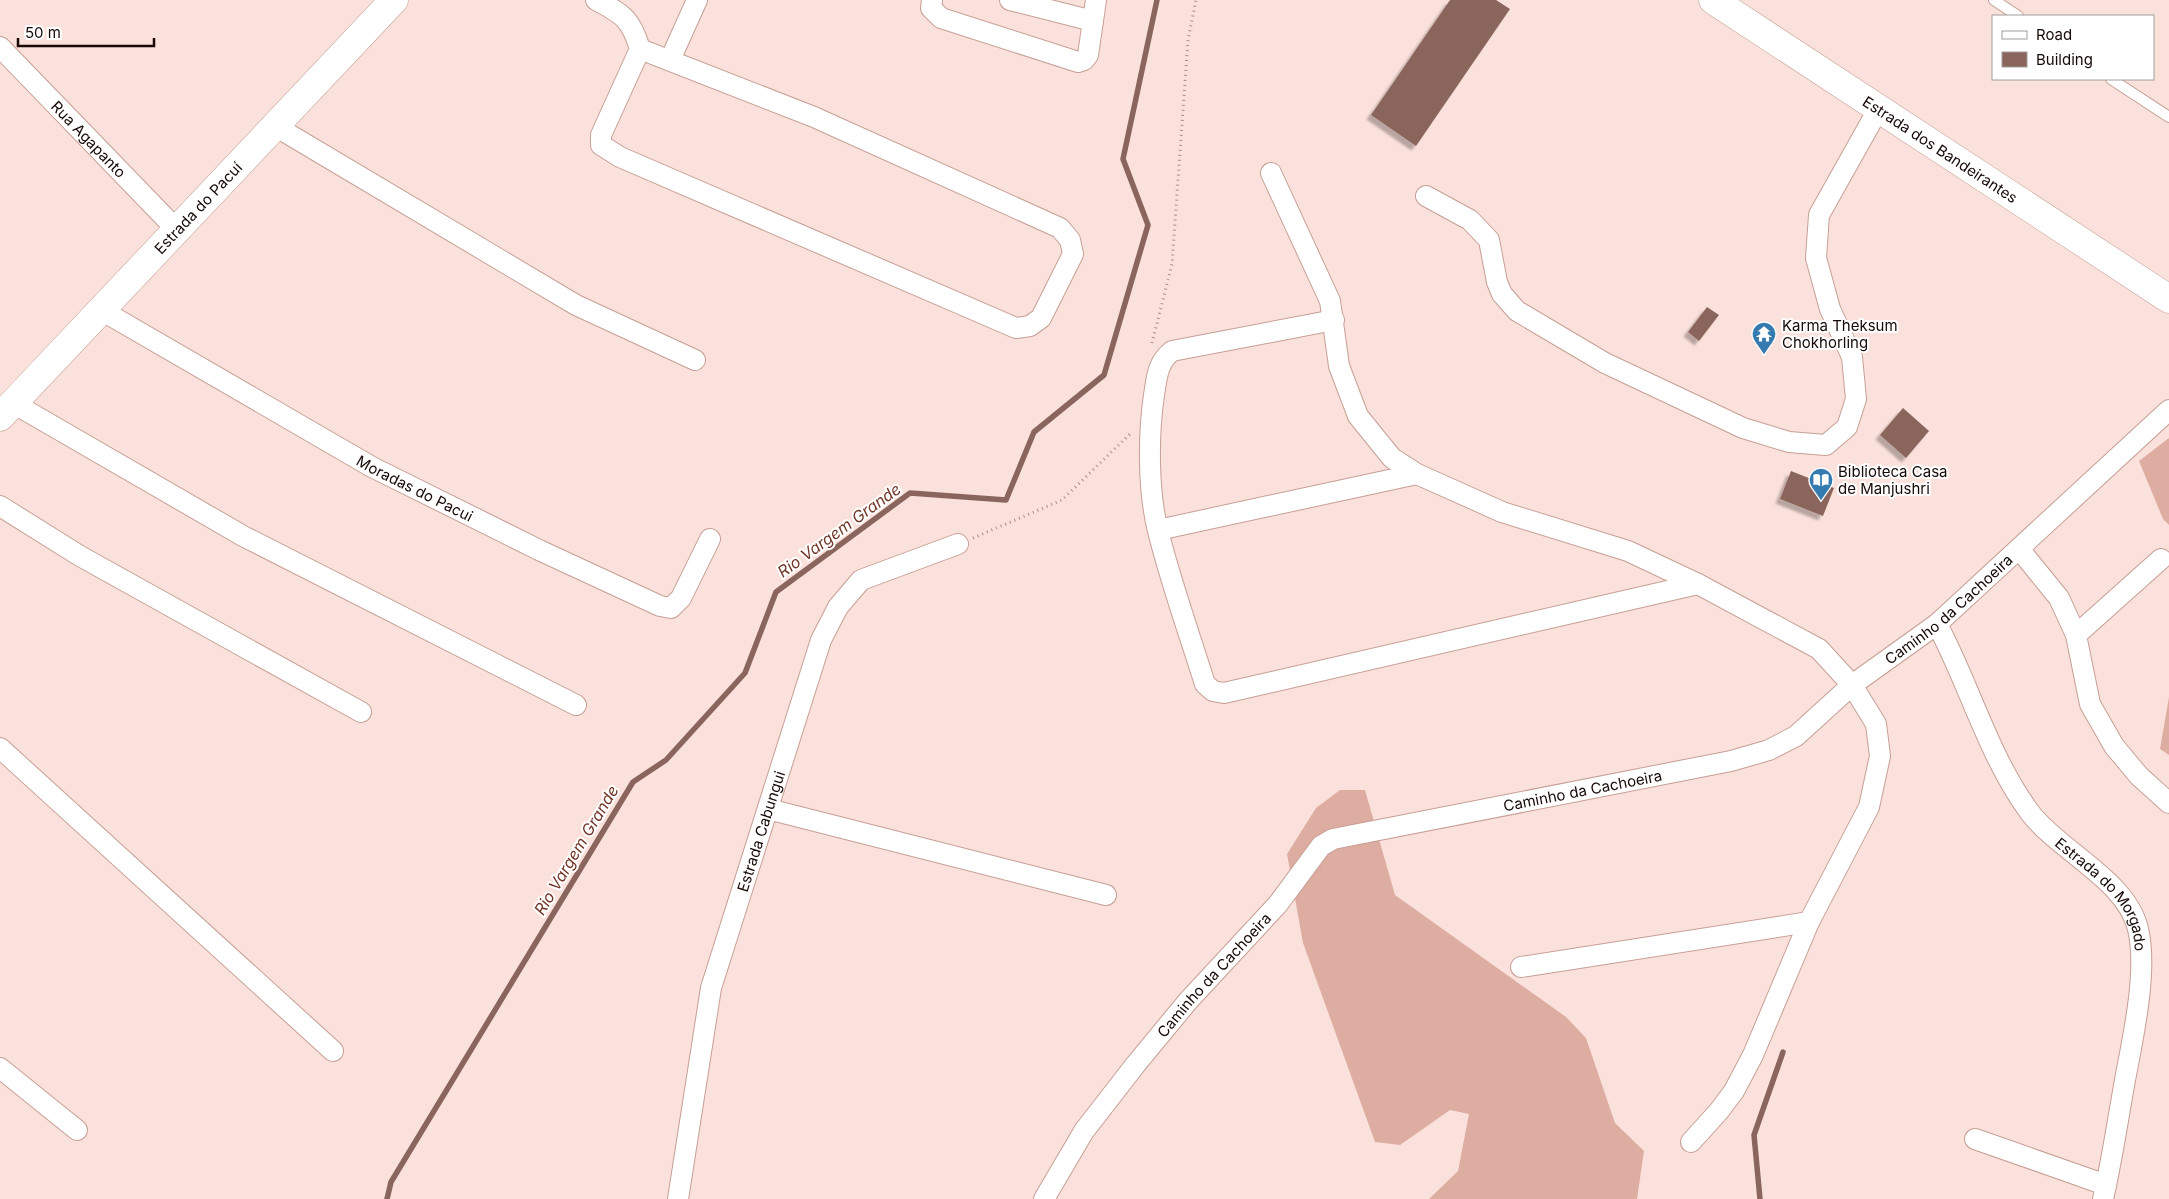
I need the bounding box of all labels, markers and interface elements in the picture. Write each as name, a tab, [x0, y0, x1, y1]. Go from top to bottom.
scale bar	[18, 15, 154, 47]
legend	[1992, 15, 2154, 80]
text: 50 m	[25, 23, 61, 42]
text: Road	[2036, 25, 2072, 44]
text: Building	[2036, 50, 2093, 69]
street label: Estrada dos Bandeirantes	[1859, 92, 2022, 207]
street label: Rua Agapanto	[48, 97, 130, 181]
street label: Estrada do Pacuí	[150, 158, 246, 258]
place label: Karma Theksum Chokhorling	[1782, 316, 1898, 352]
temple icon: Karma Theksum Chokhorling	[1751, 321, 1777, 355]
street label: Moradas do Pacui	[353, 451, 476, 525]
place label: Biblioteca Casa de Manjushri	[1838, 462, 1947, 498]
library icon: Biblioteca Casa de Manjushri	[1808, 467, 1834, 501]
water label: Rio Vargem Grande	[773, 479, 905, 581]
street label: Caminho da Cachoeira	[1881, 550, 2016, 668]
street label: Caminho da Cachoeira	[1501, 765, 1663, 815]
street label: Estrada Cabungui	[733, 768, 789, 894]
water label: Rio Vargem Grande	[529, 782, 623, 918]
street label: Estrada do Morgado	[2052, 833, 2151, 952]
street label: Caminho da Cachoeira	[1153, 909, 1275, 1041]

